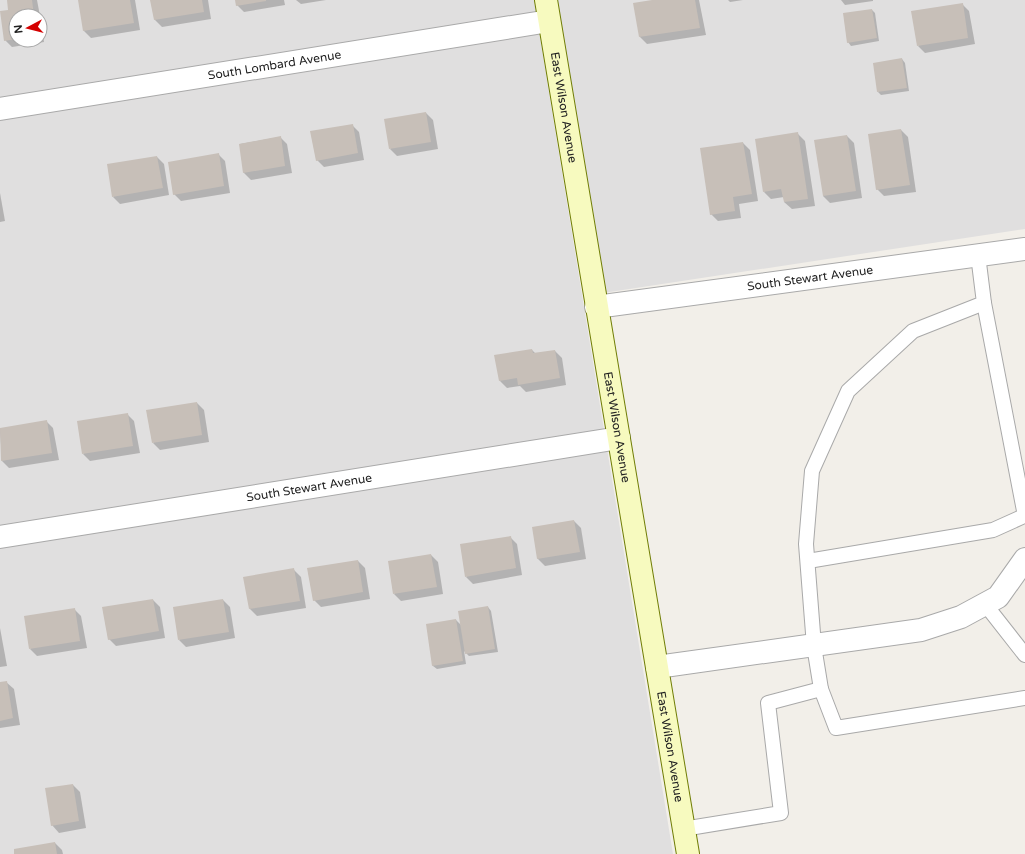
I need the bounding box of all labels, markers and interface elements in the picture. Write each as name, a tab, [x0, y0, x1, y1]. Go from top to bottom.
north arrow	[8, 8, 48, 48]
text: N	[12, 24, 26, 34]
street label: South Lombard Avenue	[207, 47, 342, 83]
street label: East Wilson Avenue	[548, 51, 580, 164]
street label: South Stewart Avenue	[746, 263, 874, 294]
street label: East Wilson Avenue	[601, 371, 633, 484]
street label: South Stewart Avenue	[245, 471, 373, 505]
street label: East Wilson Avenue	[654, 690, 686, 803]

